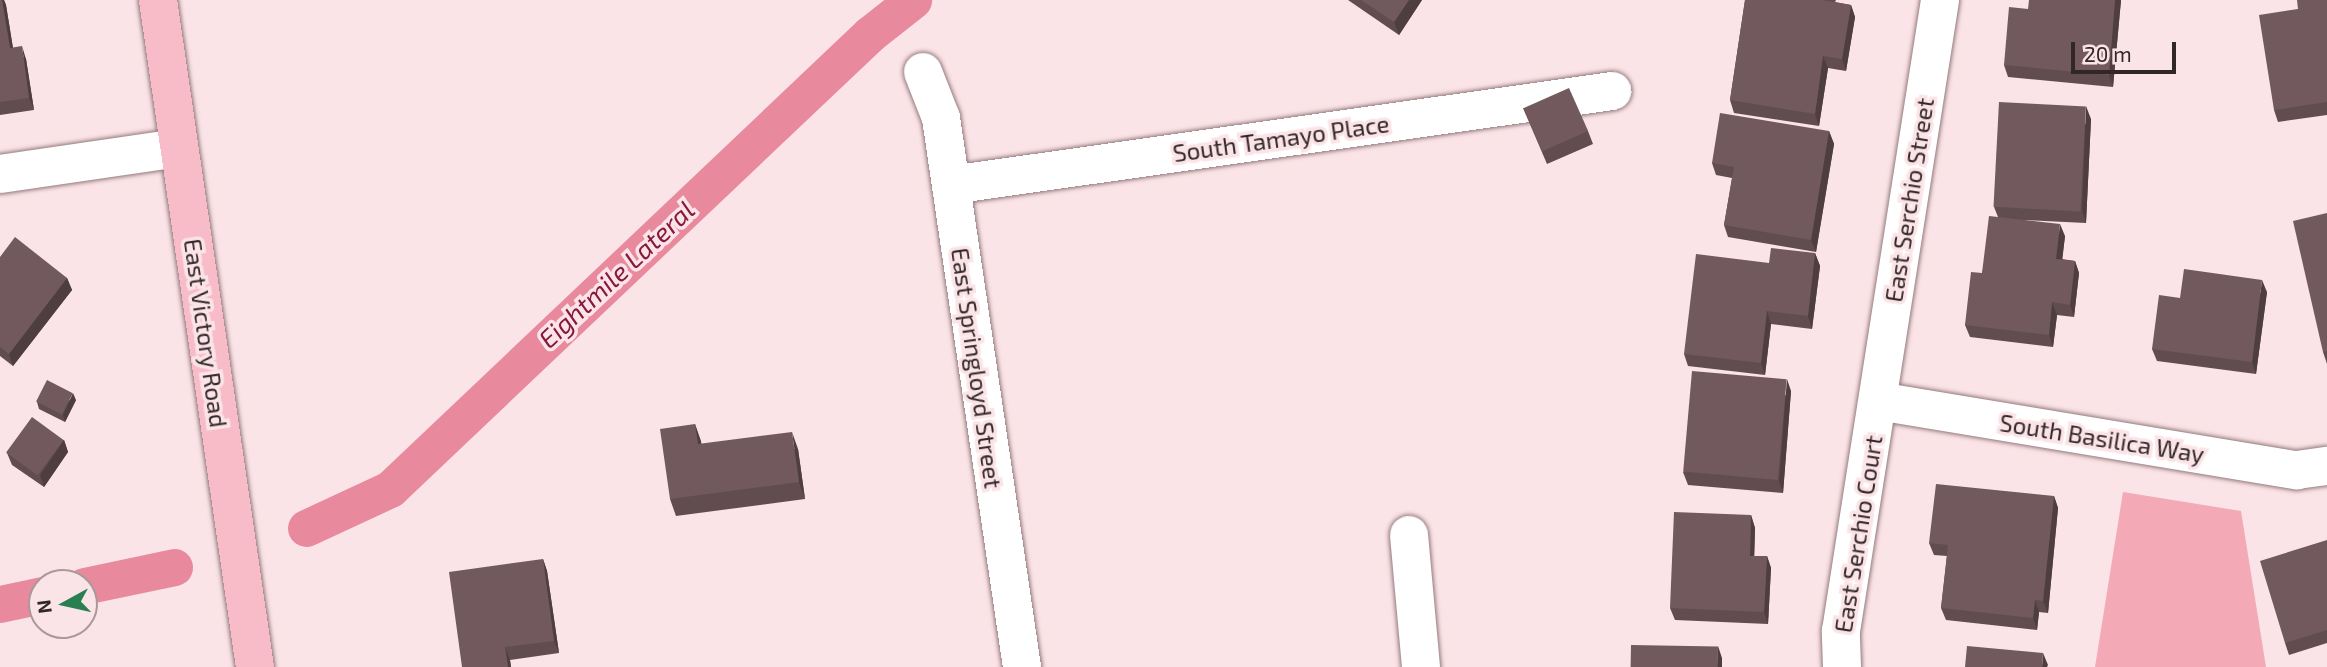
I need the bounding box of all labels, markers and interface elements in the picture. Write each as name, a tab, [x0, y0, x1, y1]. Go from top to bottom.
scale bar	[2075, 28, 2180, 72]
text: 20 m	[2084, 41, 2132, 66]
street label: East Serchio Street	[1879, 96, 1939, 304]
street label: South Tamayo Place	[1171, 109, 1391, 167]
water label: Eightmile Lateral	[532, 194, 700, 354]
street label: East Victory Road	[178, 236, 234, 430]
street label: East Springloyd Street	[946, 246, 1008, 490]
street label: South Basilica Way	[1997, 408, 2207, 468]
street label: East Serchio Court	[1828, 433, 1888, 635]
north arrow	[28, 569, 98, 639]
text: N	[31, 598, 56, 615]

